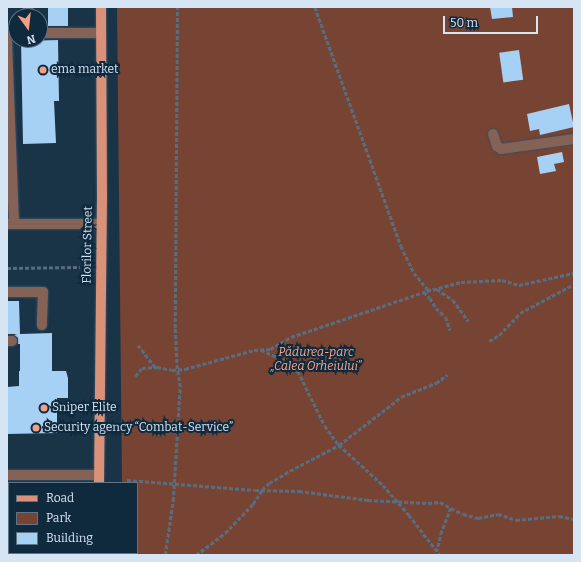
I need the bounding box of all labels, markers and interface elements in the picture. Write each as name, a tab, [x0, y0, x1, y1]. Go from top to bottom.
north arrow	[8, 8, 48, 48]
scale bar	[445, 8, 540, 34]
text: 50 m	[450, 16, 478, 30]
text: N	[25, 32, 37, 46]
place label: ema market	[51, 63, 118, 77]
marker: ema market	[38, 65, 48, 75]
street label: Florilor Street	[80, 206, 96, 284]
park label: Pădurea-parc „Calea Orheiului”	[270, 346, 362, 374]
place label: Sniper Elite	[52, 401, 117, 415]
marker: Sniper Elite	[39, 403, 49, 413]
place label: Security agency “Combat-Service”	[44, 421, 233, 435]
marker: Security agency “Combat-Service”	[31, 423, 41, 433]
legend	[8, 482, 138, 554]
text: Road	[46, 491, 74, 505]
text: Park	[46, 511, 71, 525]
text: Building	[46, 531, 93, 545]

